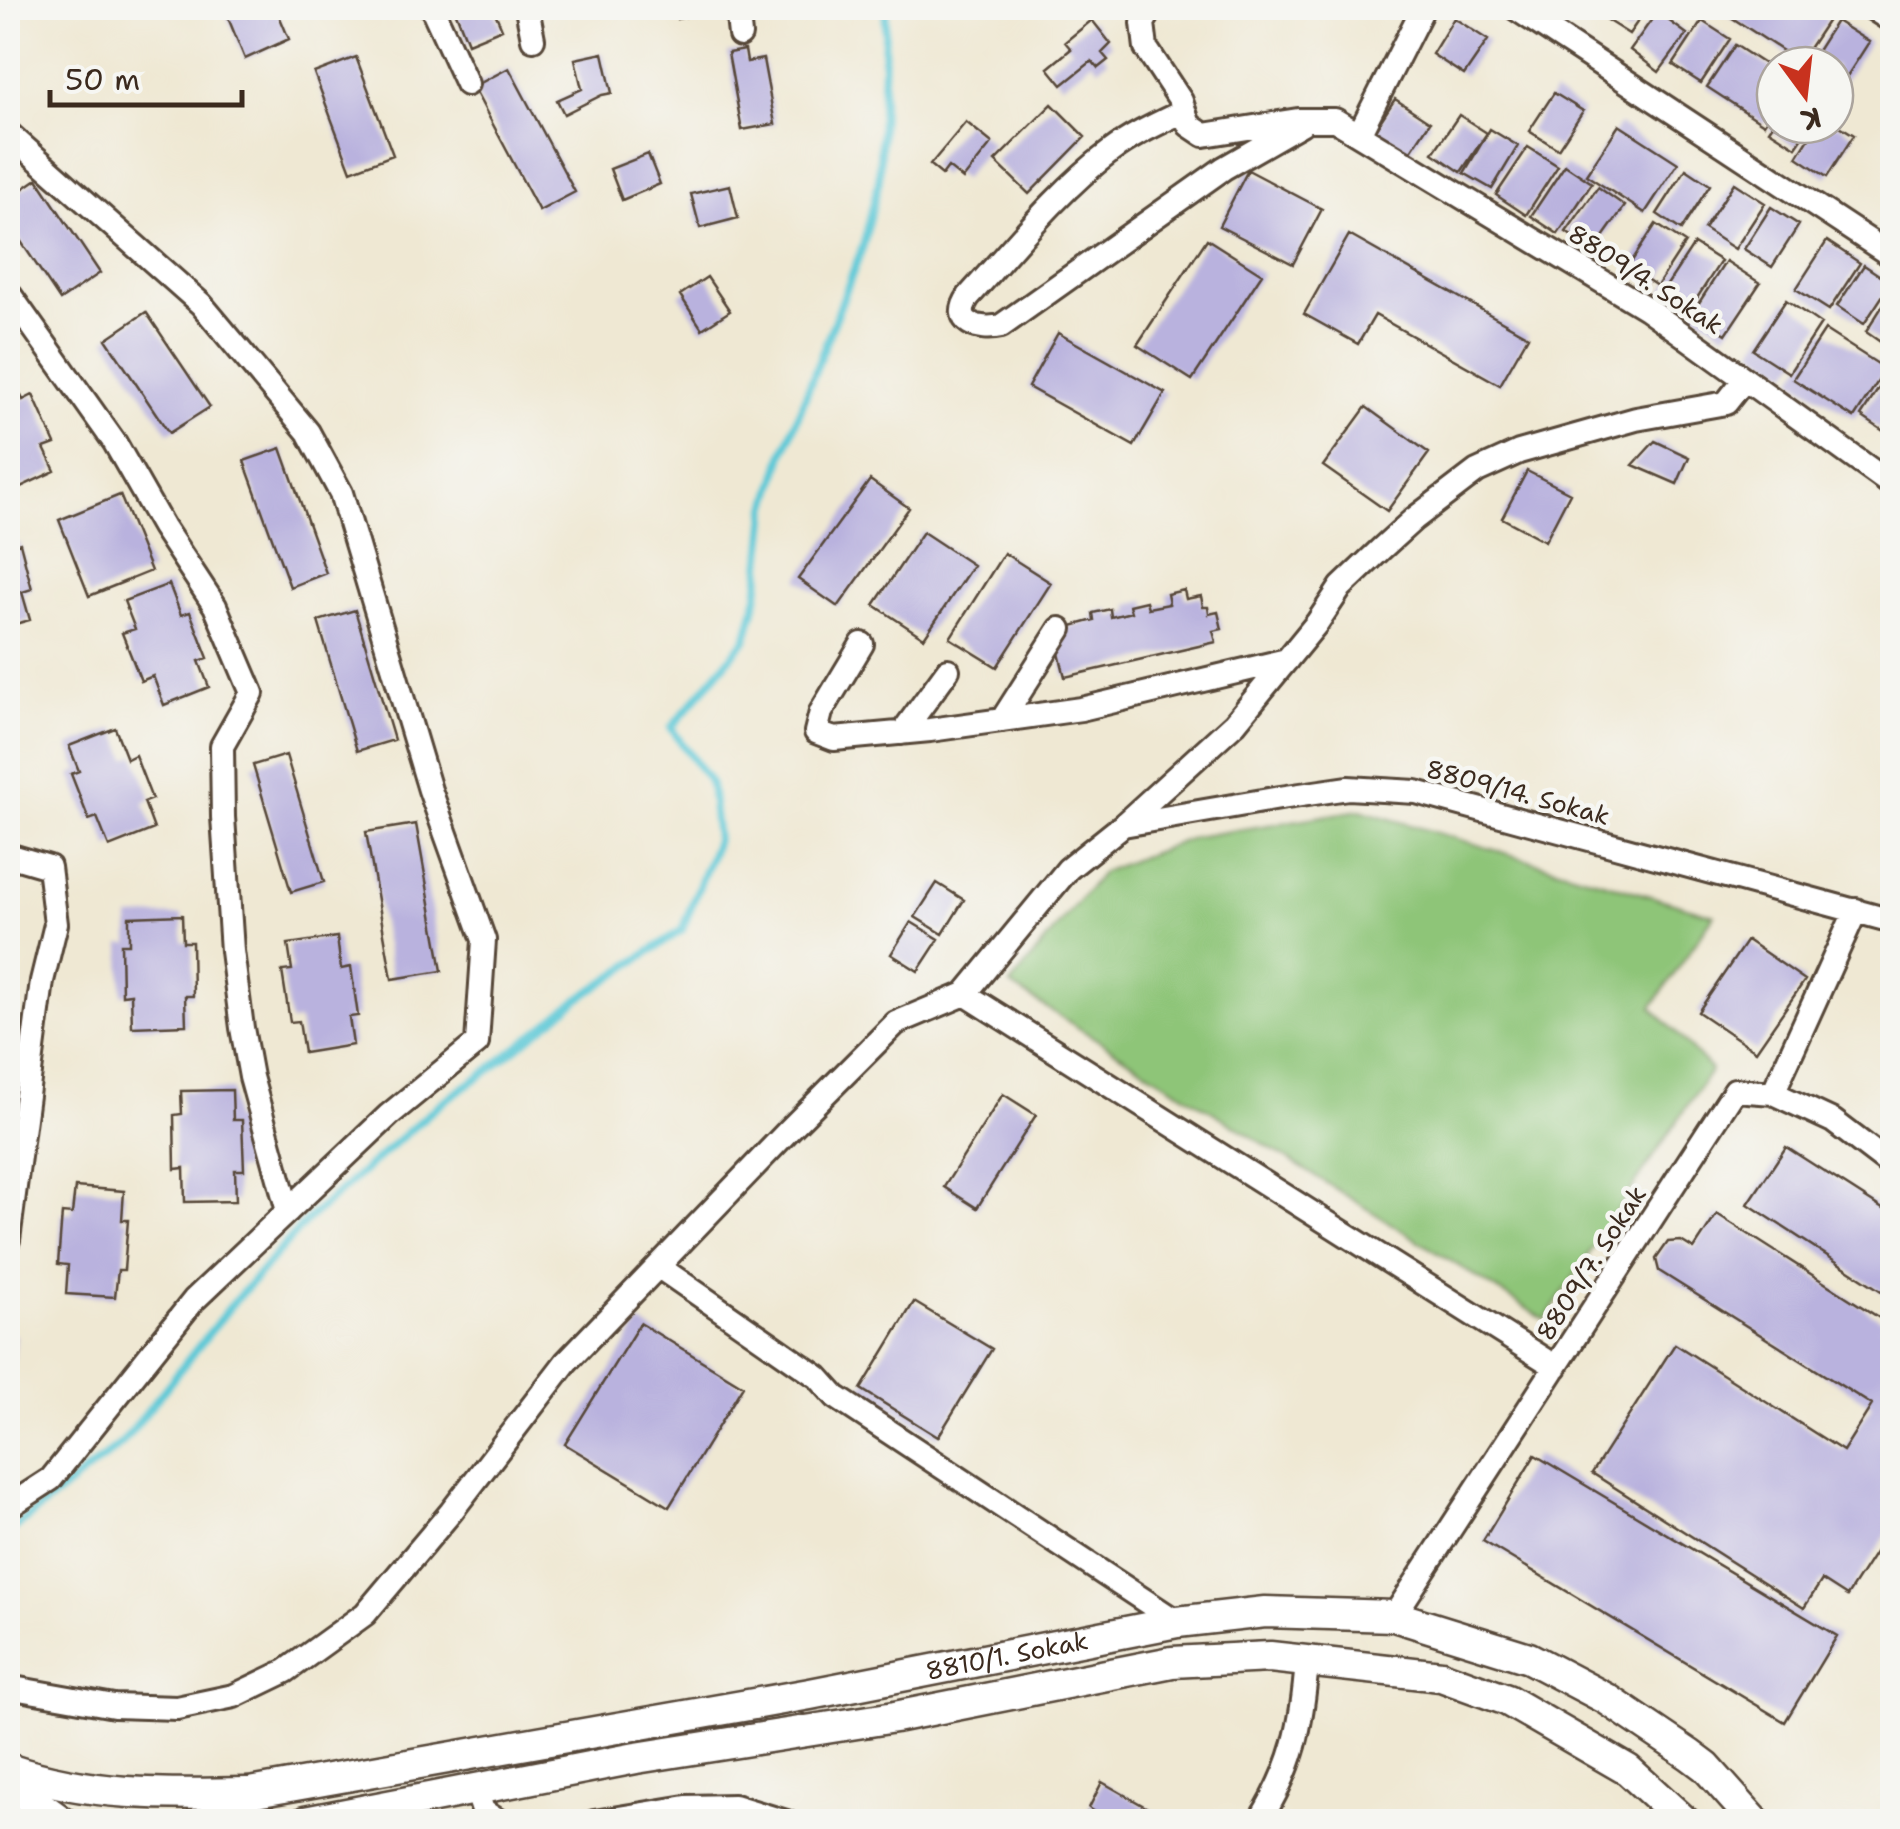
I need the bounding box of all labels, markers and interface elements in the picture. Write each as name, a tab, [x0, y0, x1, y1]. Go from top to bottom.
scale bar	[50, 45, 242, 107]
north arrow	[1755, 45, 1855, 145]
text: 50 m	[65, 59, 140, 100]
text: K	[1797, 98, 1826, 140]
street label: 8809/4. Sokak	[1562, 216, 1730, 342]
street label: 8809/14. Sokak	[1422, 751, 1614, 833]
street label: 8809/7. Sokak	[1528, 1179, 1654, 1347]
street label: 8810/1. Sokak	[923, 1623, 1091, 1688]

